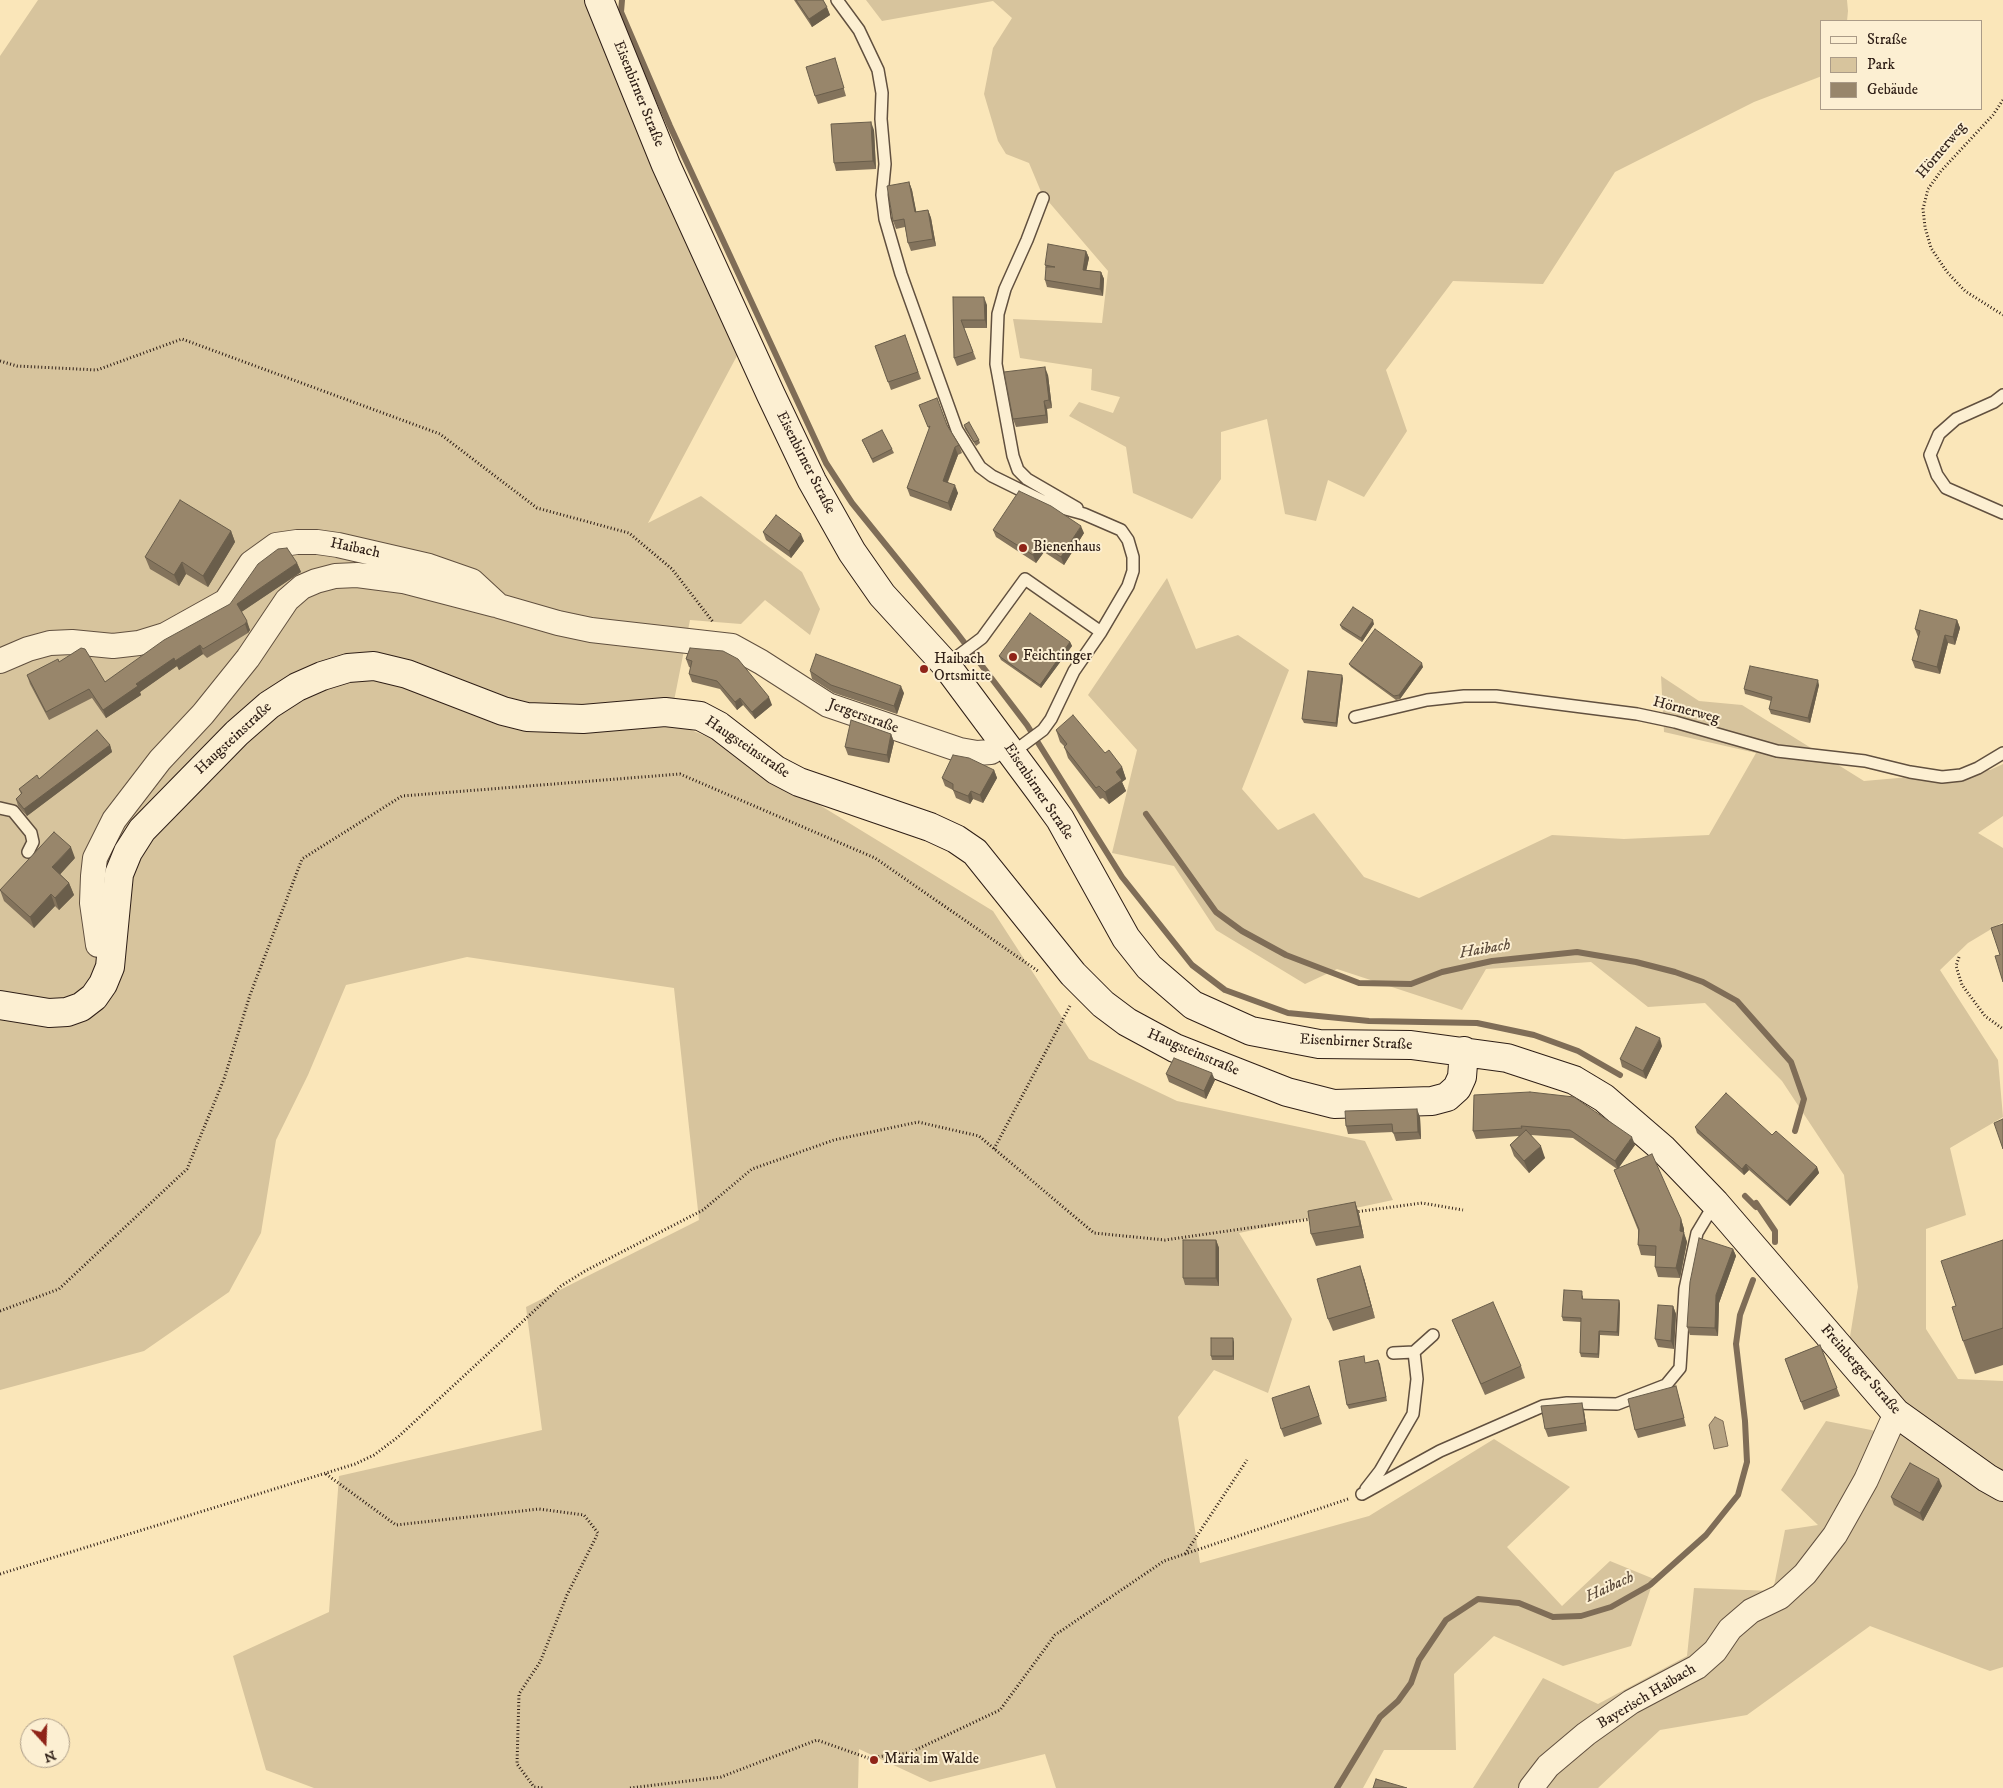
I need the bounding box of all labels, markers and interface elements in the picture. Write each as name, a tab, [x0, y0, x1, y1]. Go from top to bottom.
legend	[1820, 20, 1983, 110]
text: Straße	[1867, 30, 1907, 49]
street label: Eisenbirner Straße	[609, 38, 667, 150]
text: Park	[1867, 55, 1895, 74]
text: Gebäude	[1867, 80, 1918, 99]
street label: Hörnerweg	[1913, 119, 1971, 183]
street label: Eisenbirner Straße	[771, 409, 839, 517]
street label: Haibach	[328, 535, 382, 563]
place label: Bienenhaus	[1033, 539, 1101, 557]
marker: Bienenhaus	[1017, 542, 1029, 554]
place label: Feichtinger	[1023, 648, 1092, 666]
place label: Haibach Ortsmitte	[934, 651, 991, 686]
marker: Feichtinger	[1007, 651, 1019, 663]
marker: Haibach Ortsmitte	[918, 663, 930, 675]
street label: Hörnerweg	[1651, 694, 1721, 728]
street label: Jergerstraße	[825, 696, 901, 738]
street label: Haugsteinstraße	[192, 699, 276, 779]
street label: Haugsteinstraße	[701, 713, 793, 783]
street label: Eisenbirner Straße	[999, 740, 1077, 844]
water label: Haibach	[1458, 936, 1512, 964]
street label: Haugsteinstraße	[1144, 1026, 1242, 1080]
street label: Eisenbirner Straße	[1299, 1031, 1413, 1055]
street label: Freinberger Straße	[1816, 1321, 1904, 1419]
water label: Haibach	[1583, 1568, 1637, 1608]
street label: Bayerisch Haibach	[1595, 1661, 1699, 1733]
north arrow	[20, 1718, 70, 1768]
text: N	[41, 1746, 58, 1767]
place label: Maria im Walde	[884, 1751, 979, 1769]
marker: Maria im Walde	[868, 1754, 880, 1766]

